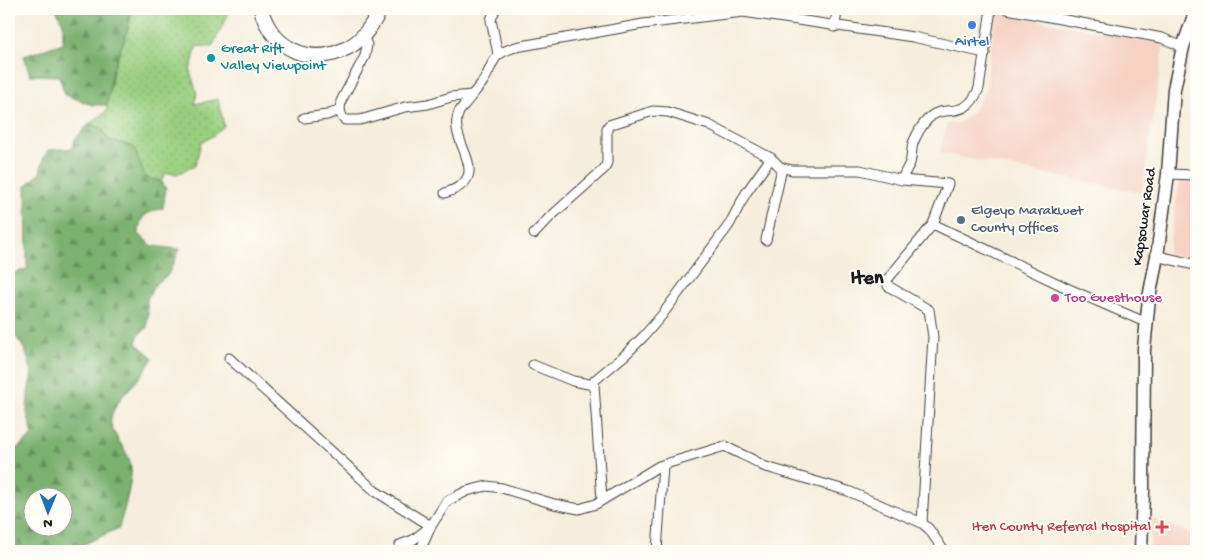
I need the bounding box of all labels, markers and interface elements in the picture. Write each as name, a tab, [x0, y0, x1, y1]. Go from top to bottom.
marker: Airtel	[966, 19, 978, 31]
place label: Airtel	[955, 33, 989, 51]
place label: Great Rift Valley Viewpoint	[220, 40, 327, 75]
marker: Great Rift Valley Viewpoint	[205, 52, 217, 64]
street label: Kapsowar Road	[1129, 166, 1161, 267]
place label: Elgeyo Marakwet County Offices	[971, 202, 1085, 237]
marker: Elgeyo Marakwet County Offices	[955, 214, 967, 226]
district label: Iten	[851, 268, 884, 291]
place label: Too Guesthouse	[1064, 289, 1162, 307]
marker: Too Guesthouse	[1049, 292, 1061, 304]
north arrow	[22, 488, 72, 538]
text: N	[43, 514, 53, 531]
place label: Iten County Referral Hospital	[972, 518, 1151, 536]
marker: Iten County Referral Hospital	[1155, 520, 1169, 534]

